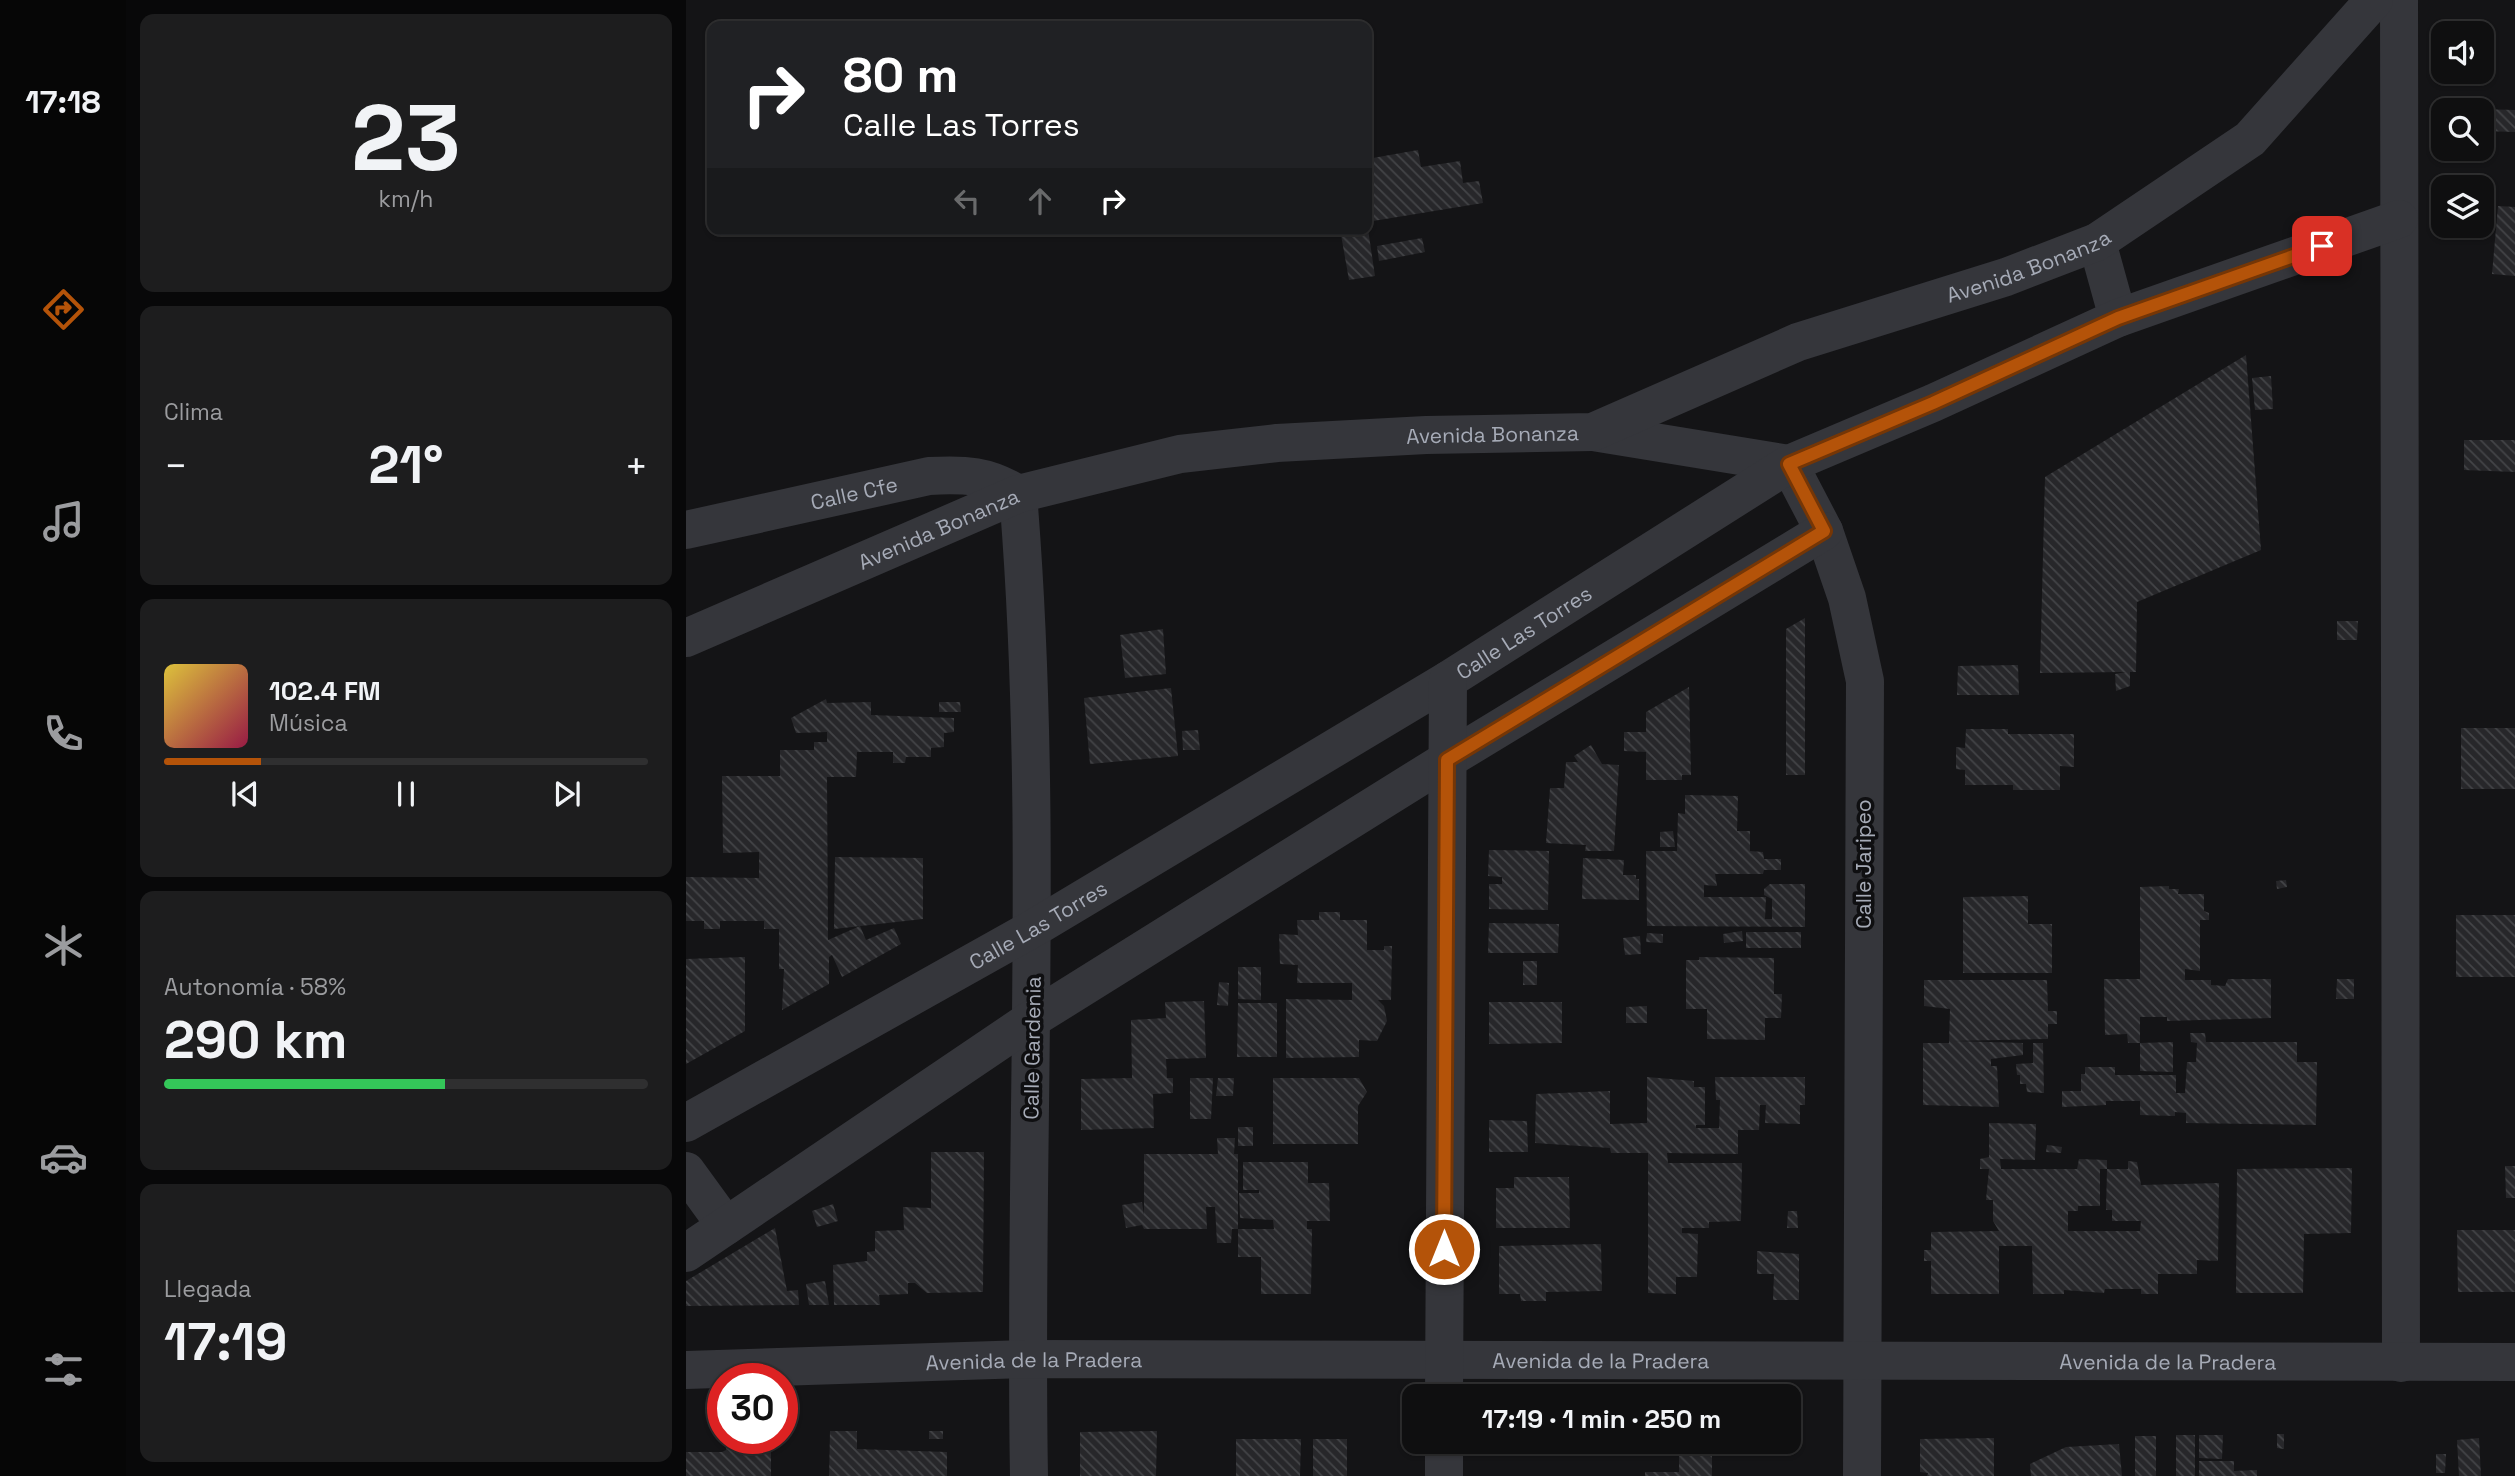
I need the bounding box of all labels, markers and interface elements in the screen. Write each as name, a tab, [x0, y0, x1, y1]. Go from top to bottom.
map controls	[2431, 21, 2494, 238]
button: sound	[2431, 21, 2494, 84]
text: 80 m	[843, 44, 958, 106]
icon: right	[728, 49, 819, 140]
text: 23	[351, 80, 461, 197]
text: 17:18	[25, 82, 101, 122]
button: search	[2431, 98, 2494, 161]
text: Calle Las Torres	[843, 105, 1080, 145]
button: layers	[2431, 175, 2494, 238]
icon: left	[948, 182, 986, 220]
icon: ahead	[1021, 182, 1059, 220]
icon: right	[1094, 182, 1132, 220]
text: km/h	[379, 184, 433, 214]
pin	[2292, 216, 2352, 276]
street label: Avenida Bonanza	[1943, 223, 2116, 308]
icon: arrive	[2303, 227, 2341, 265]
icon: directions	[39, 285, 88, 334]
text: Clima	[164, 397, 223, 427]
street label: Avenida Bonanza	[1405, 419, 1579, 450]
text: 21°	[369, 432, 443, 498]
text: −	[164, 442, 188, 490]
text: +	[624, 442, 648, 490]
street label: Calle Cfe	[808, 470, 900, 515]
street label: Avenida Bonanza	[854, 482, 1023, 575]
icon: music	[39, 497, 88, 546]
street label: Calle Las Torres	[1451, 579, 1596, 685]
text: 102.4 FM	[269, 674, 381, 708]
text: Música	[269, 708, 348, 738]
icon: phone	[39, 709, 88, 758]
icon: previous	[226, 775, 264, 813]
icon: pause	[387, 775, 425, 813]
icon: next	[548, 775, 586, 813]
street label: Calle Jaripeo	[1850, 799, 1877, 929]
street label: Calle Las Torres	[964, 874, 1112, 975]
icon: climate	[39, 921, 88, 970]
text: Autonomía · 58%	[164, 972, 346, 1002]
street label: Calle Gardenia	[1017, 976, 1047, 1120]
text: 290 km	[164, 1007, 347, 1073]
icon: car	[39, 1133, 88, 1182]
position arrow	[1407, 1212, 1481, 1286]
text: Llegada	[164, 1274, 252, 1304]
text: 17:19	[164, 1309, 287, 1375]
icon: filters	[39, 1345, 88, 1394]
street label: Avenida de la Pradera	[925, 1345, 1142, 1376]
street label: Avenida de la Pradera	[1492, 1346, 1709, 1374]
street label: Avenida de la Pradera	[2059, 1348, 2276, 1375]
speed limit sign: 30	[707, 1363, 798, 1454]
text: 17:19 · 1 min · 250 m	[1482, 1402, 1721, 1436]

